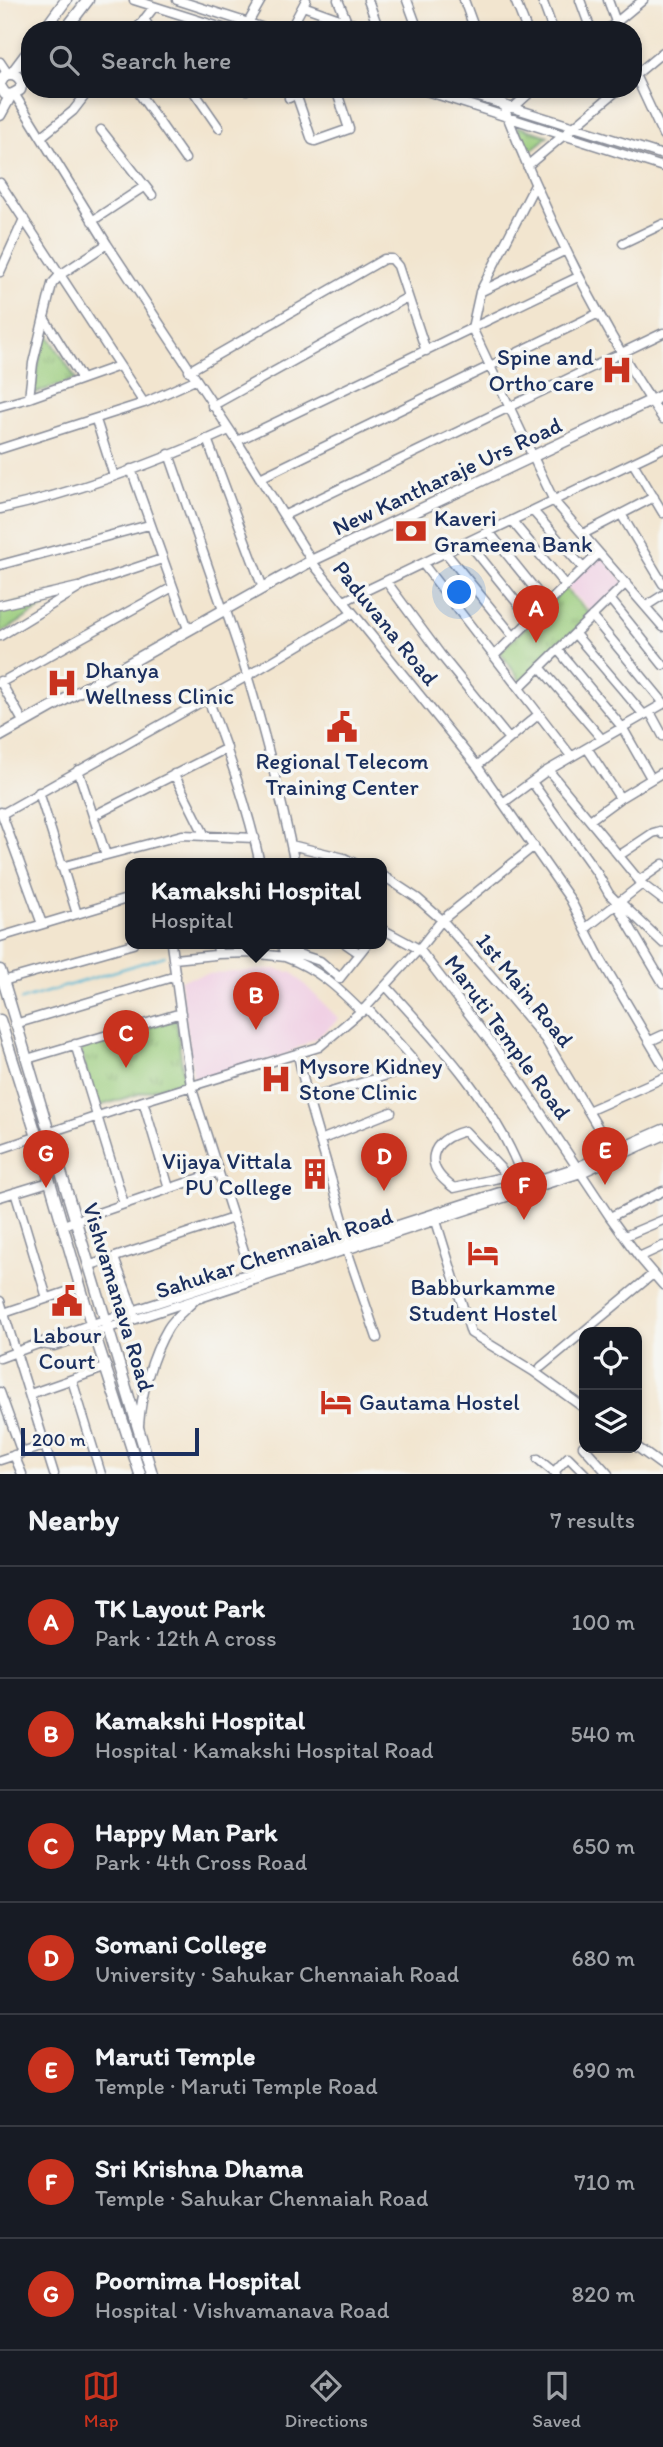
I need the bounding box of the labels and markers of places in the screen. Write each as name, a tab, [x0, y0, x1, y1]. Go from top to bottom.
place label: Spine and Ortho care	[489, 343, 594, 397]
hospital icon: Spine and Ortho care	[600, 353, 634, 387]
place label: Kaveri Grameena Bank	[434, 504, 593, 558]
bank icon: Kaveri Grameena Bank	[394, 514, 428, 548]
pin: A	[513, 585, 559, 643]
place label: Dhanya Wellness Clinic	[85, 656, 234, 710]
hospital icon: Dhanya Wellness Clinic	[45, 666, 79, 700]
public building icon: Regional Telecom Training Center	[325, 710, 359, 744]
place label: Regional Telecom Training Center	[255, 747, 429, 801]
pin: B	[233, 972, 279, 1030]
pin: C	[103, 1010, 149, 1068]
place label: Mysore Kidney Stone Clinic	[299, 1052, 443, 1106]
hospital icon: Mysore Kidney Stone Clinic	[259, 1062, 293, 1096]
pin: E	[582, 1127, 628, 1185]
pin: G	[23, 1130, 69, 1188]
pin: D	[361, 1133, 407, 1191]
place label: Vijaya Vittala PU College	[162, 1147, 292, 1201]
building icon: Vijaya Vittala PU College	[298, 1157, 332, 1191]
pin: F	[501, 1162, 547, 1220]
hotel icon: Babburkamme Student Hostel	[466, 1236, 500, 1270]
place label: Babburkamme Student Hostel	[409, 1273, 558, 1327]
public building icon: Labour Court	[50, 1284, 84, 1318]
place label: Labour Court	[33, 1321, 102, 1375]
hotel icon: Gautama Hostel	[319, 1385, 353, 1419]
place label: Gautama Hostel	[359, 1388, 520, 1416]

